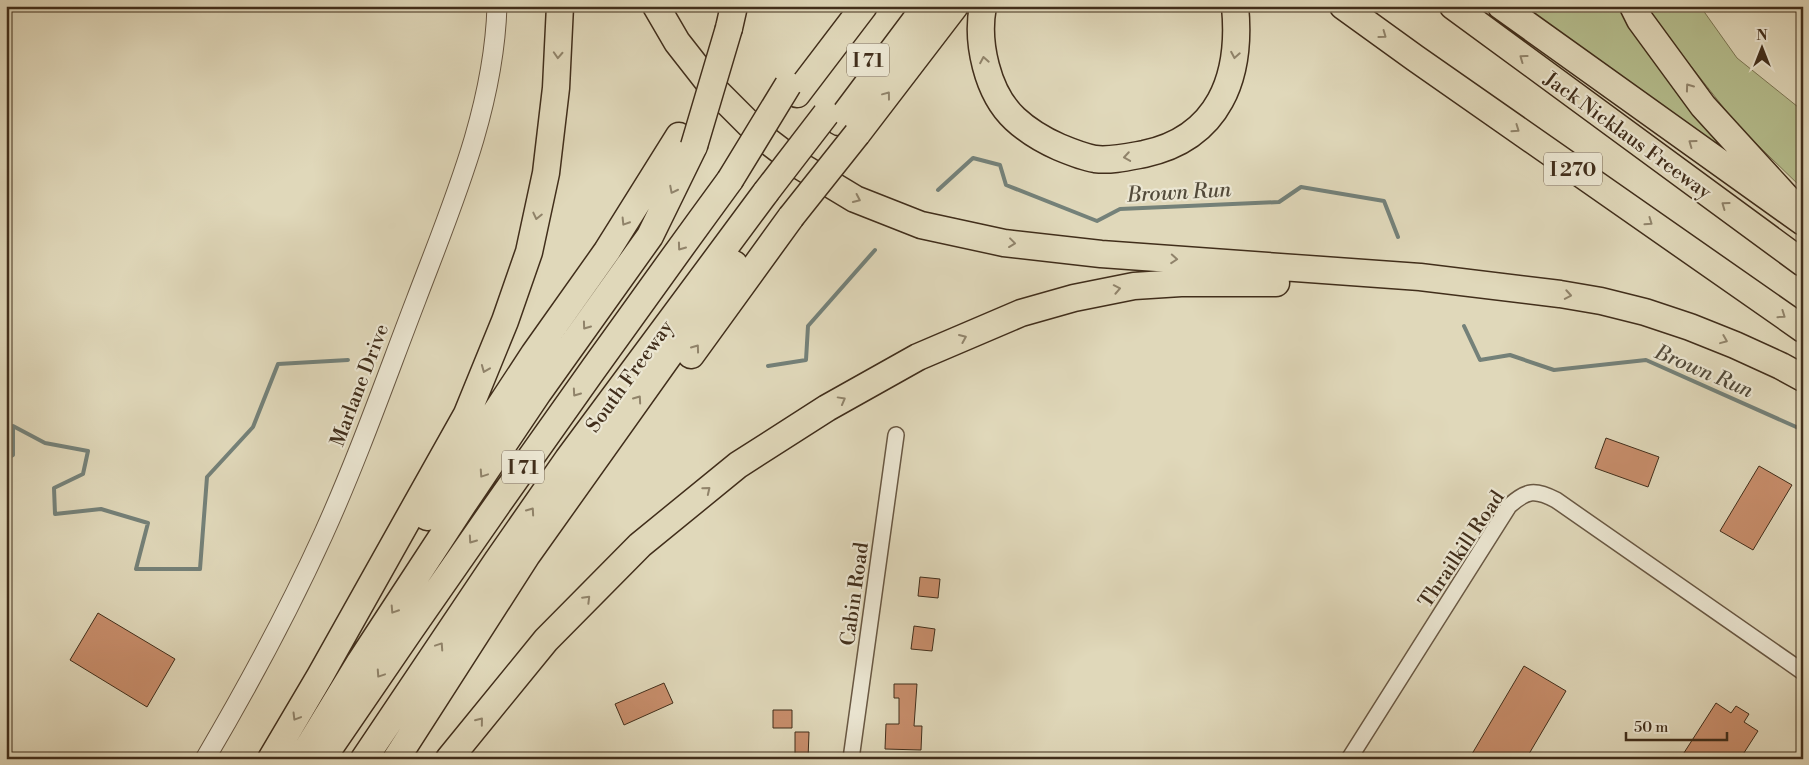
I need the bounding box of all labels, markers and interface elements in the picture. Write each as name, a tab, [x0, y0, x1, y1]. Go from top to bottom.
north arrow	[1736, 22, 1786, 72]
text: N	[1756, 27, 1768, 45]
one-way arrow	[1377, 29, 1387, 38]
road number: I 71	[847, 44, 889, 76]
one-way arrow	[1230, 50, 1240, 59]
one-way arrow	[552, 51, 563, 59]
one-way arrow	[980, 55, 990, 64]
one-way arrow	[1520, 55, 1529, 63]
street label: Jack Nicklaus Freeway	[1538, 67, 1716, 205]
one-way arrow	[1686, 83, 1695, 93]
one-way arrow	[881, 92, 889, 101]
one-way arrow	[1510, 123, 1519, 132]
one-way arrow	[1688, 140, 1697, 149]
one-way arrow	[1122, 151, 1130, 162]
road number: I 270	[1544, 152, 1602, 185]
water label: Brown Run	[1125, 177, 1232, 209]
one-way arrow	[669, 184, 679, 193]
one-way arrow	[852, 193, 861, 204]
one-way arrow	[1722, 203, 1731, 211]
one-way arrow	[532, 211, 543, 220]
one-way arrow	[622, 216, 632, 225]
one-way arrow	[1643, 216, 1653, 225]
one-way arrow	[1009, 237, 1017, 248]
one-way arrow	[678, 241, 687, 251]
one-way arrow	[1170, 253, 1178, 264]
one-way arrow	[1113, 285, 1122, 295]
one-way arrow	[1564, 290, 1573, 300]
one-way arrow	[1776, 309, 1786, 318]
street label: South Freeway	[581, 316, 679, 438]
one-way arrow	[583, 320, 592, 330]
street label: Marlane Drive	[326, 321, 395, 450]
one-way arrow	[958, 333, 967, 344]
one-way arrow	[1719, 334, 1728, 345]
water label: Brown Run	[1650, 339, 1757, 404]
one-way arrow	[690, 345, 699, 354]
one-way arrow	[480, 364, 491, 373]
one-way arrow	[573, 387, 582, 397]
one-way arrow	[632, 395, 641, 405]
one-way arrow	[837, 396, 846, 406]
road number: I 71	[502, 451, 544, 484]
one-way arrow	[480, 469, 490, 478]
street label: Thrailkill Road	[1414, 486, 1511, 613]
one-way arrow	[701, 488, 710, 496]
one-way arrow	[525, 508, 534, 517]
one-way arrow	[469, 534, 478, 544]
street label: Cabin Road	[836, 540, 875, 648]
one-way arrow	[581, 595, 590, 604]
one-way arrow	[391, 605, 401, 614]
one-way arrow	[434, 642, 443, 651]
one-way arrow	[377, 668, 386, 678]
scale bar	[1626, 710, 1728, 742]
one-way arrow	[292, 712, 302, 721]
one-way arrow	[474, 718, 482, 727]
text: 50 m	[1634, 718, 1668, 737]

